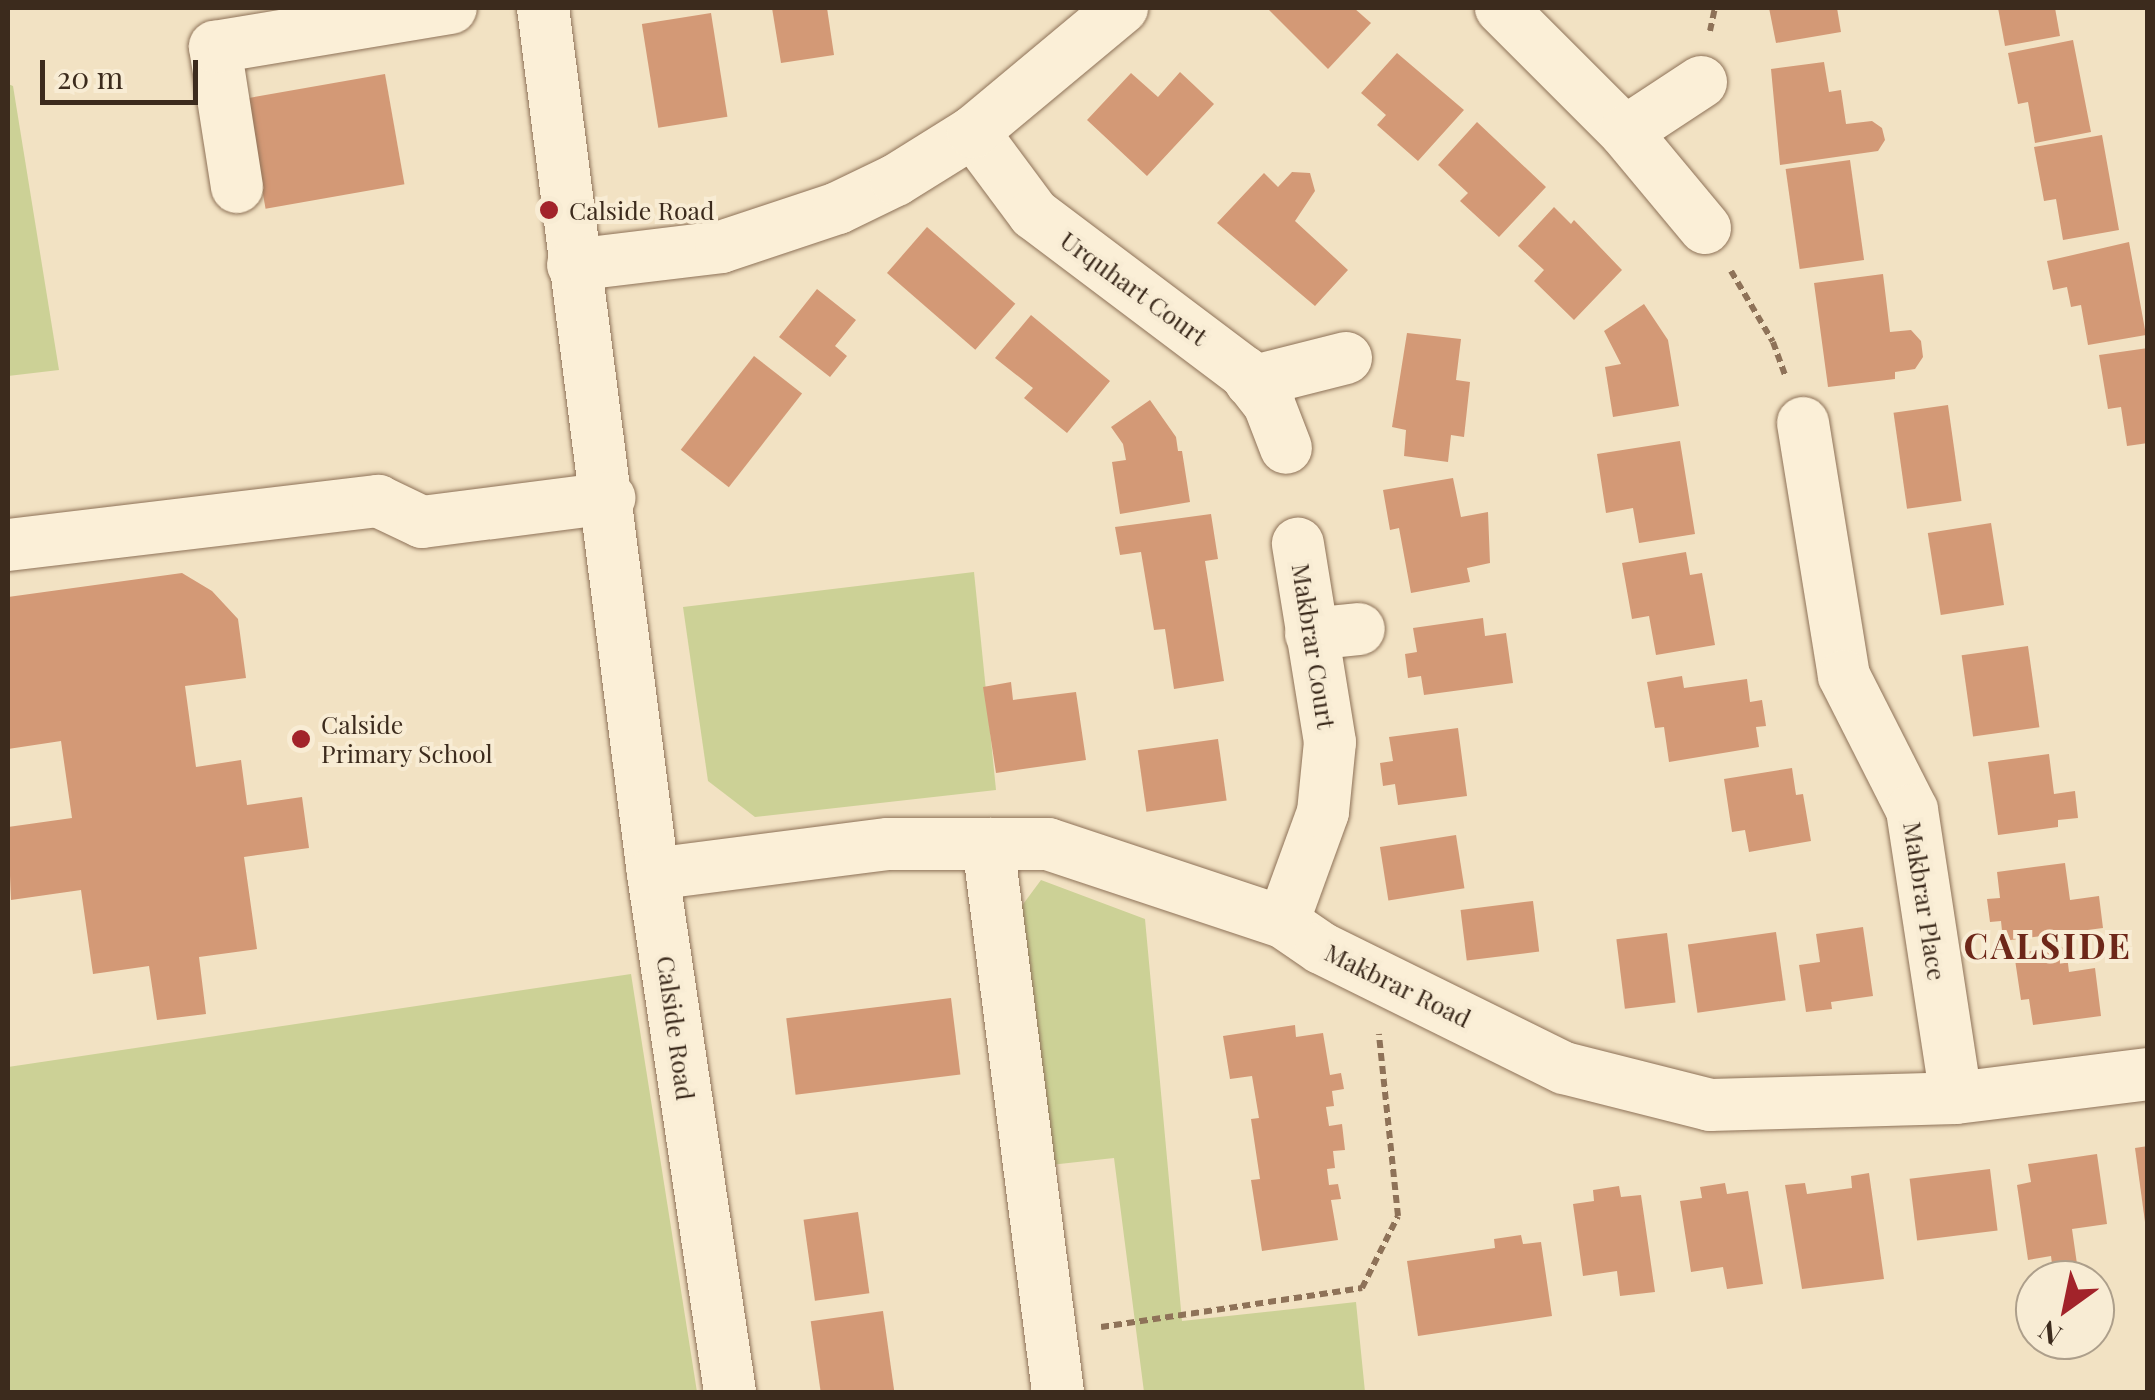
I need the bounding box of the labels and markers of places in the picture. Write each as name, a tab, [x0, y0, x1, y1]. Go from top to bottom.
place label: Calside Road	[569, 195, 715, 225]
marker: Calside Road	[538, 199, 560, 221]
place label: Calside Primary School	[321, 710, 493, 769]
marker: Calside Primary School	[290, 728, 312, 750]

